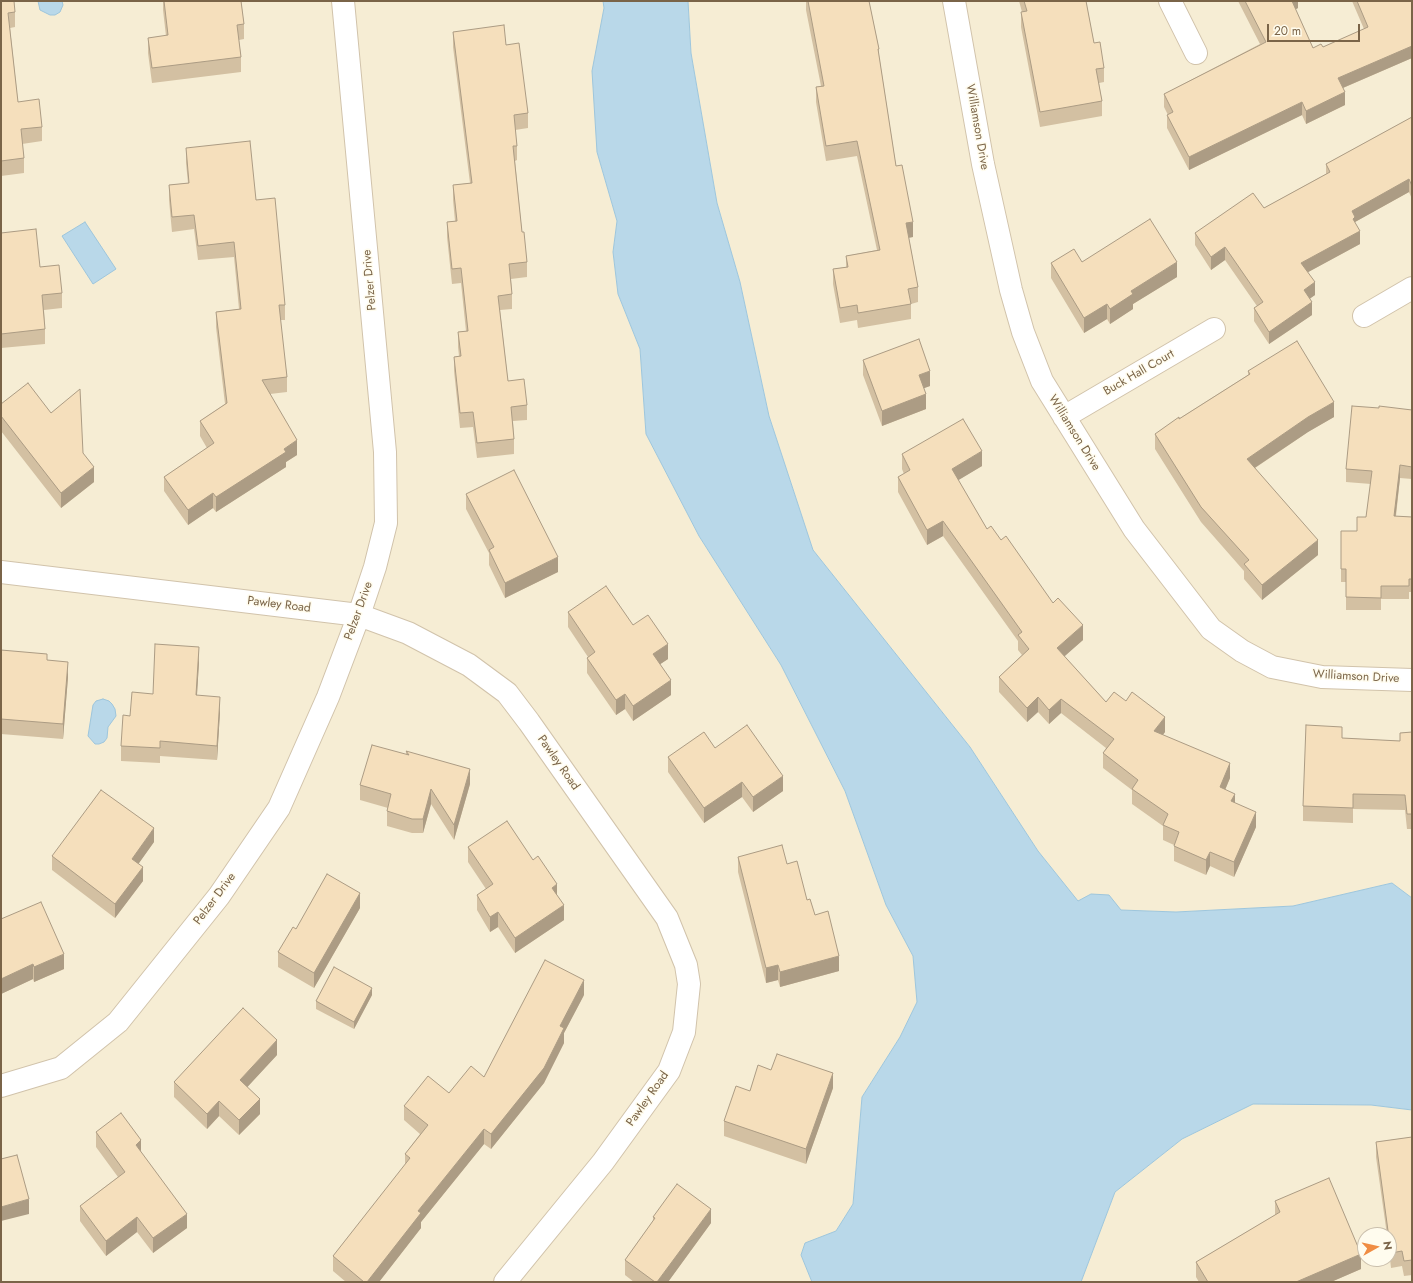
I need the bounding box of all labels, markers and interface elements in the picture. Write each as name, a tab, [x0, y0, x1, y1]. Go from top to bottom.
scale bar	[1269, 16, 1362, 42]
text: 20 m	[1274, 22, 1301, 40]
street label: Williamson Drive	[962, 83, 992, 171]
street label: Pelzer Drive	[360, 249, 380, 311]
street label: Buck Hall Court	[1101, 347, 1177, 399]
street label: Williamson Drive	[1045, 392, 1103, 474]
street label: Pelzer Drive	[342, 580, 376, 642]
street label: Pawley Road	[247, 594, 311, 616]
street label: Williamson Drive	[1312, 668, 1400, 686]
street label: Pawley Road	[534, 733, 582, 793]
street label: Pelzer Drive	[191, 870, 239, 928]
street label: Pawley Road	[624, 1069, 672, 1129]
north arrow	[1357, 1227, 1397, 1267]
text: N	[1379, 1240, 1396, 1251]

